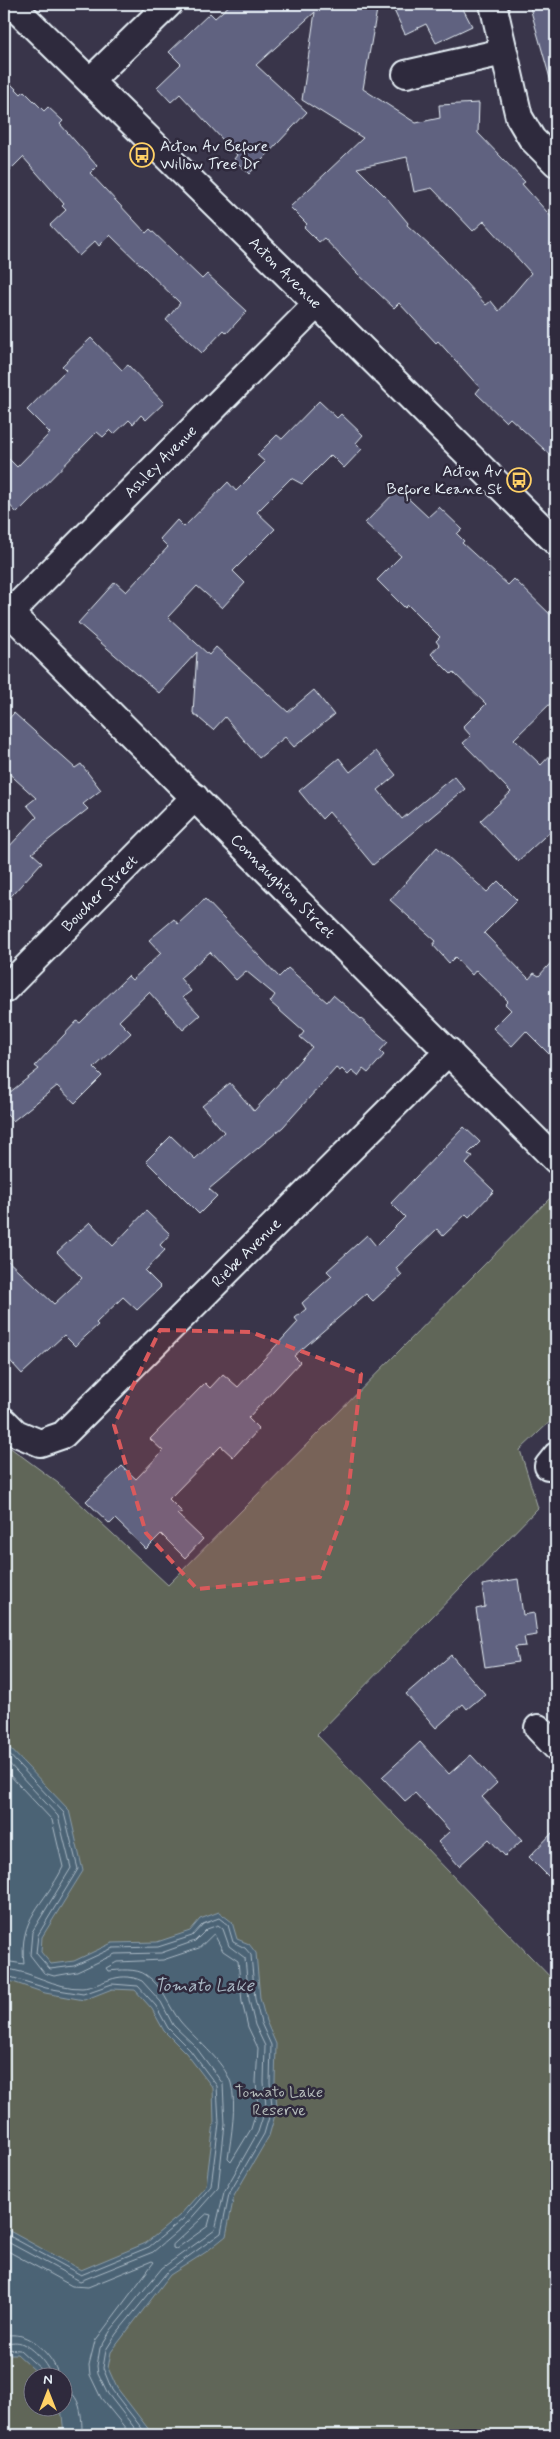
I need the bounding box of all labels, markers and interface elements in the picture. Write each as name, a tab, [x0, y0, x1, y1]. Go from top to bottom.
place label: Acton Av Before Willow Tree Dr	[160, 136, 268, 175]
bus stop icon: Acton Av Before Willow Tree Dr	[129, 142, 155, 168]
street label: Acton Avenue	[244, 232, 326, 313]
street label: Ashley Avenue	[120, 420, 201, 503]
place label: Acton Av Before Keane St	[387, 461, 502, 502]
bus stop icon: Acton Av Before Keane St	[506, 467, 532, 493]
street label: Connaughton Street	[226, 829, 340, 943]
street label: Boucher Street	[57, 850, 142, 936]
street label: Riebe Avenue	[207, 1213, 286, 1292]
water label: Tomato Lake	[154, 1974, 255, 1998]
park label: Tomato Lake Reserve	[235, 2082, 323, 2121]
north arrow	[22, 2366, 72, 2416]
text: N	[43, 2371, 53, 2389]

